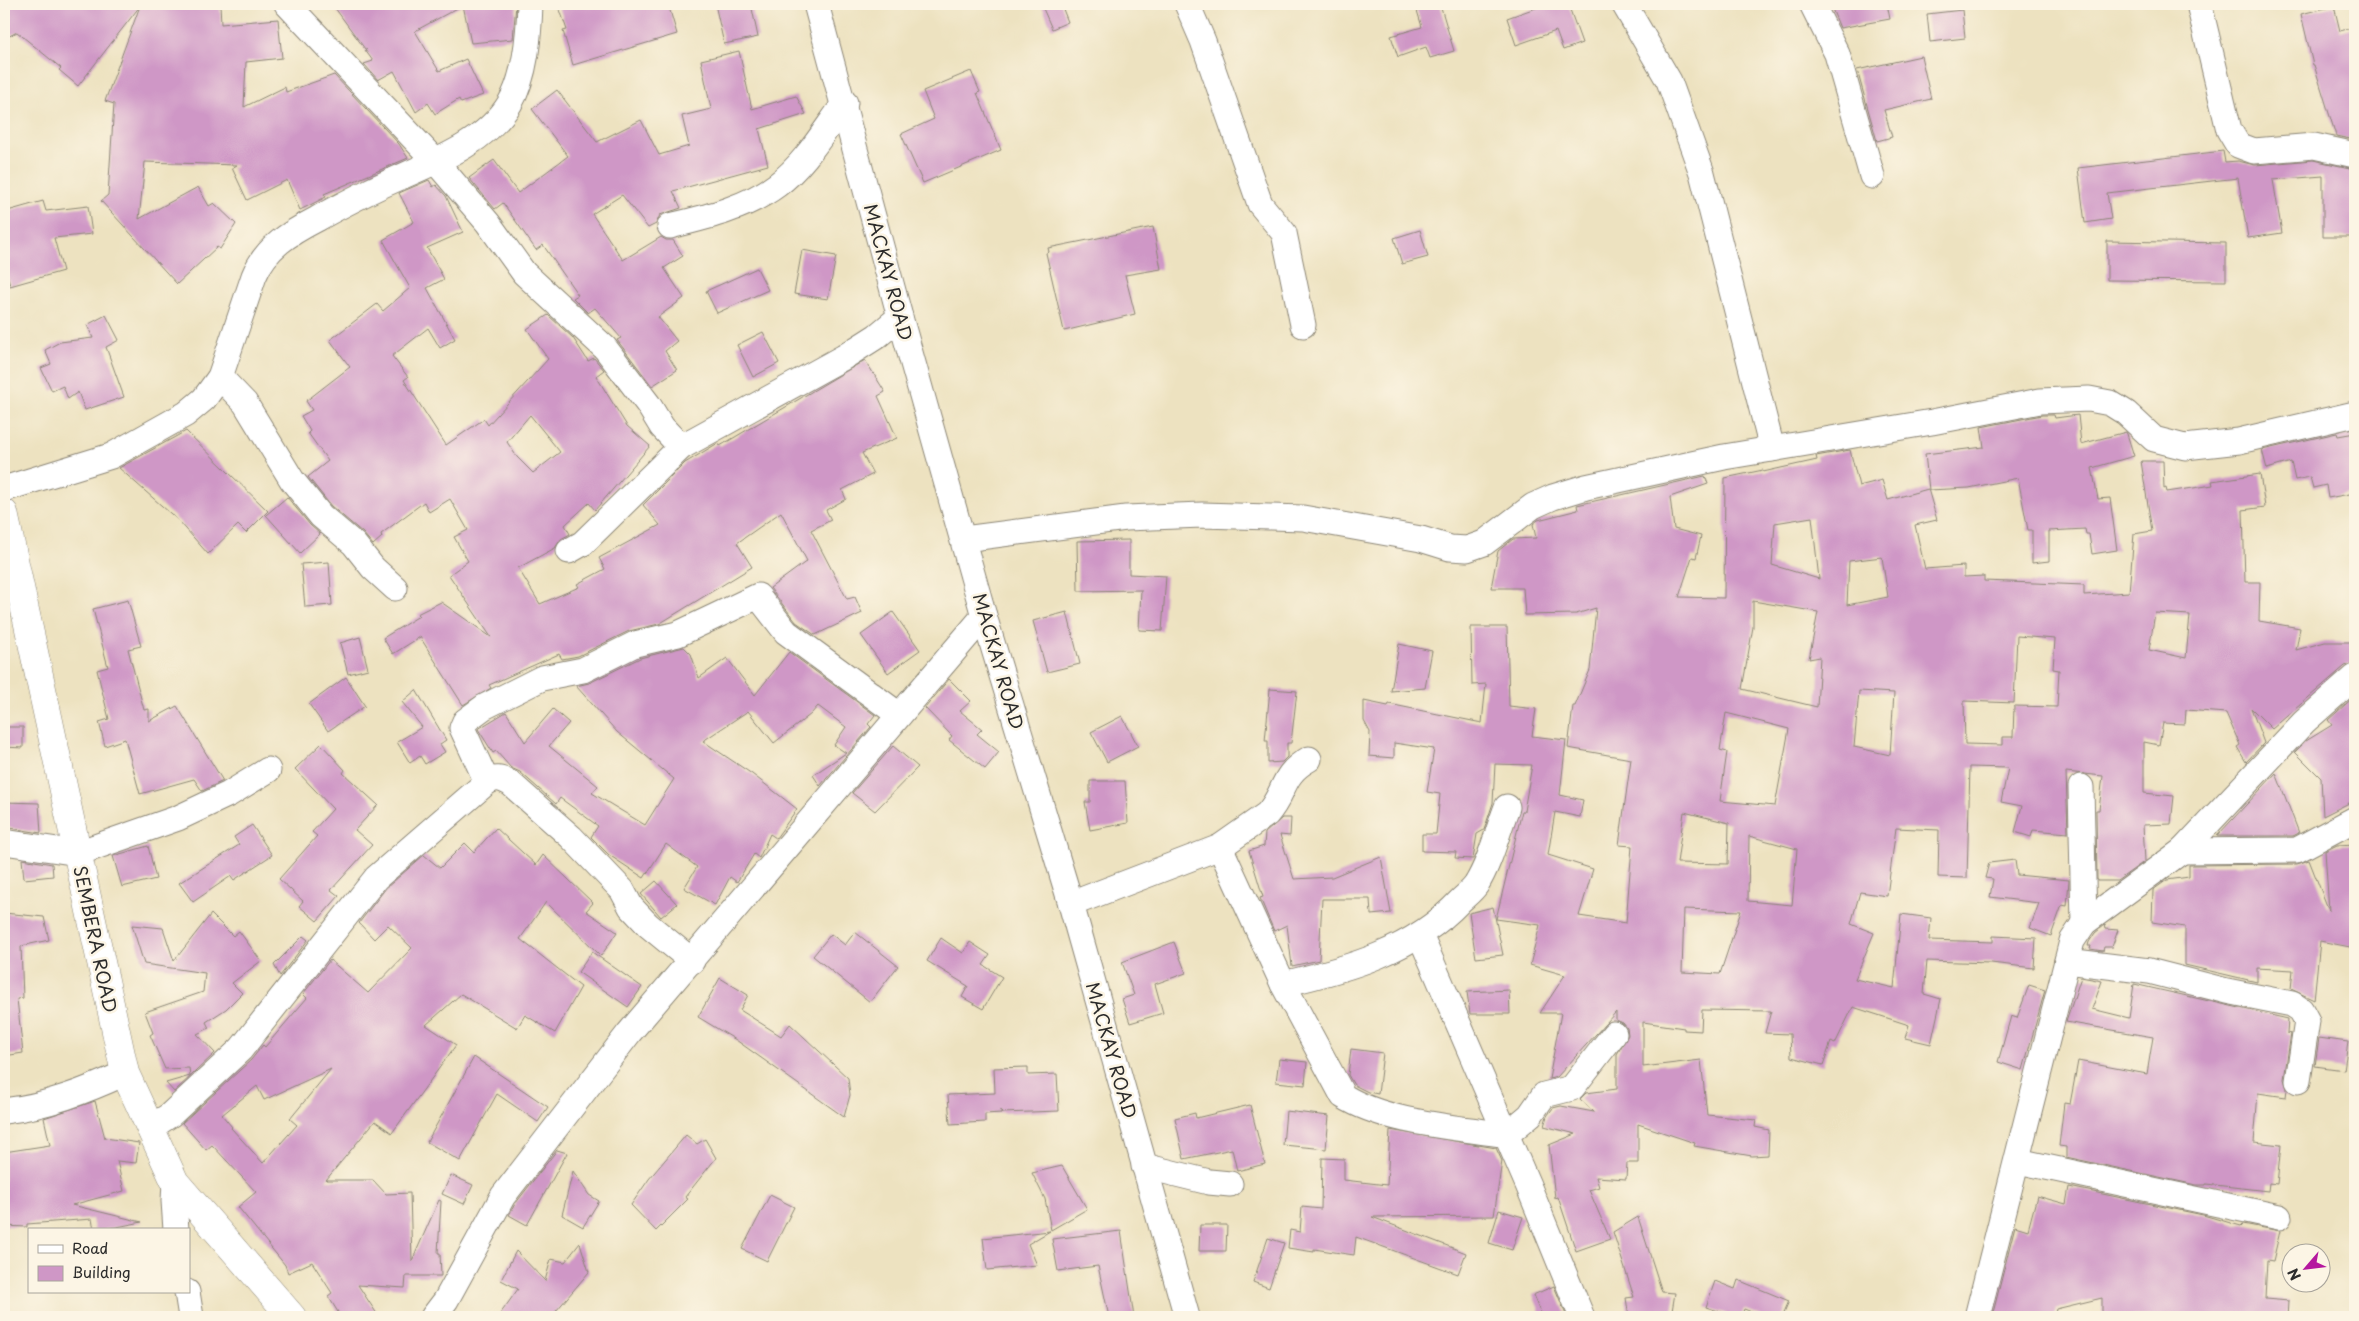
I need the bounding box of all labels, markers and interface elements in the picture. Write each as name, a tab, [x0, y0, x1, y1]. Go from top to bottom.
street label: MACKAY ROAD	[858, 201, 920, 343]
street label: MACKAY ROAD	[967, 590, 1031, 732]
street label: SEMBERA ROAD	[67, 863, 125, 1015]
street label: MACKAY ROAD	[1080, 979, 1144, 1121]
legend	[28, 1228, 190, 1294]
text: Road	[72, 1236, 108, 1259]
north arrow	[2282, 1244, 2332, 1294]
text: Building	[72, 1260, 131, 1283]
text: N	[2282, 1265, 2306, 1284]

